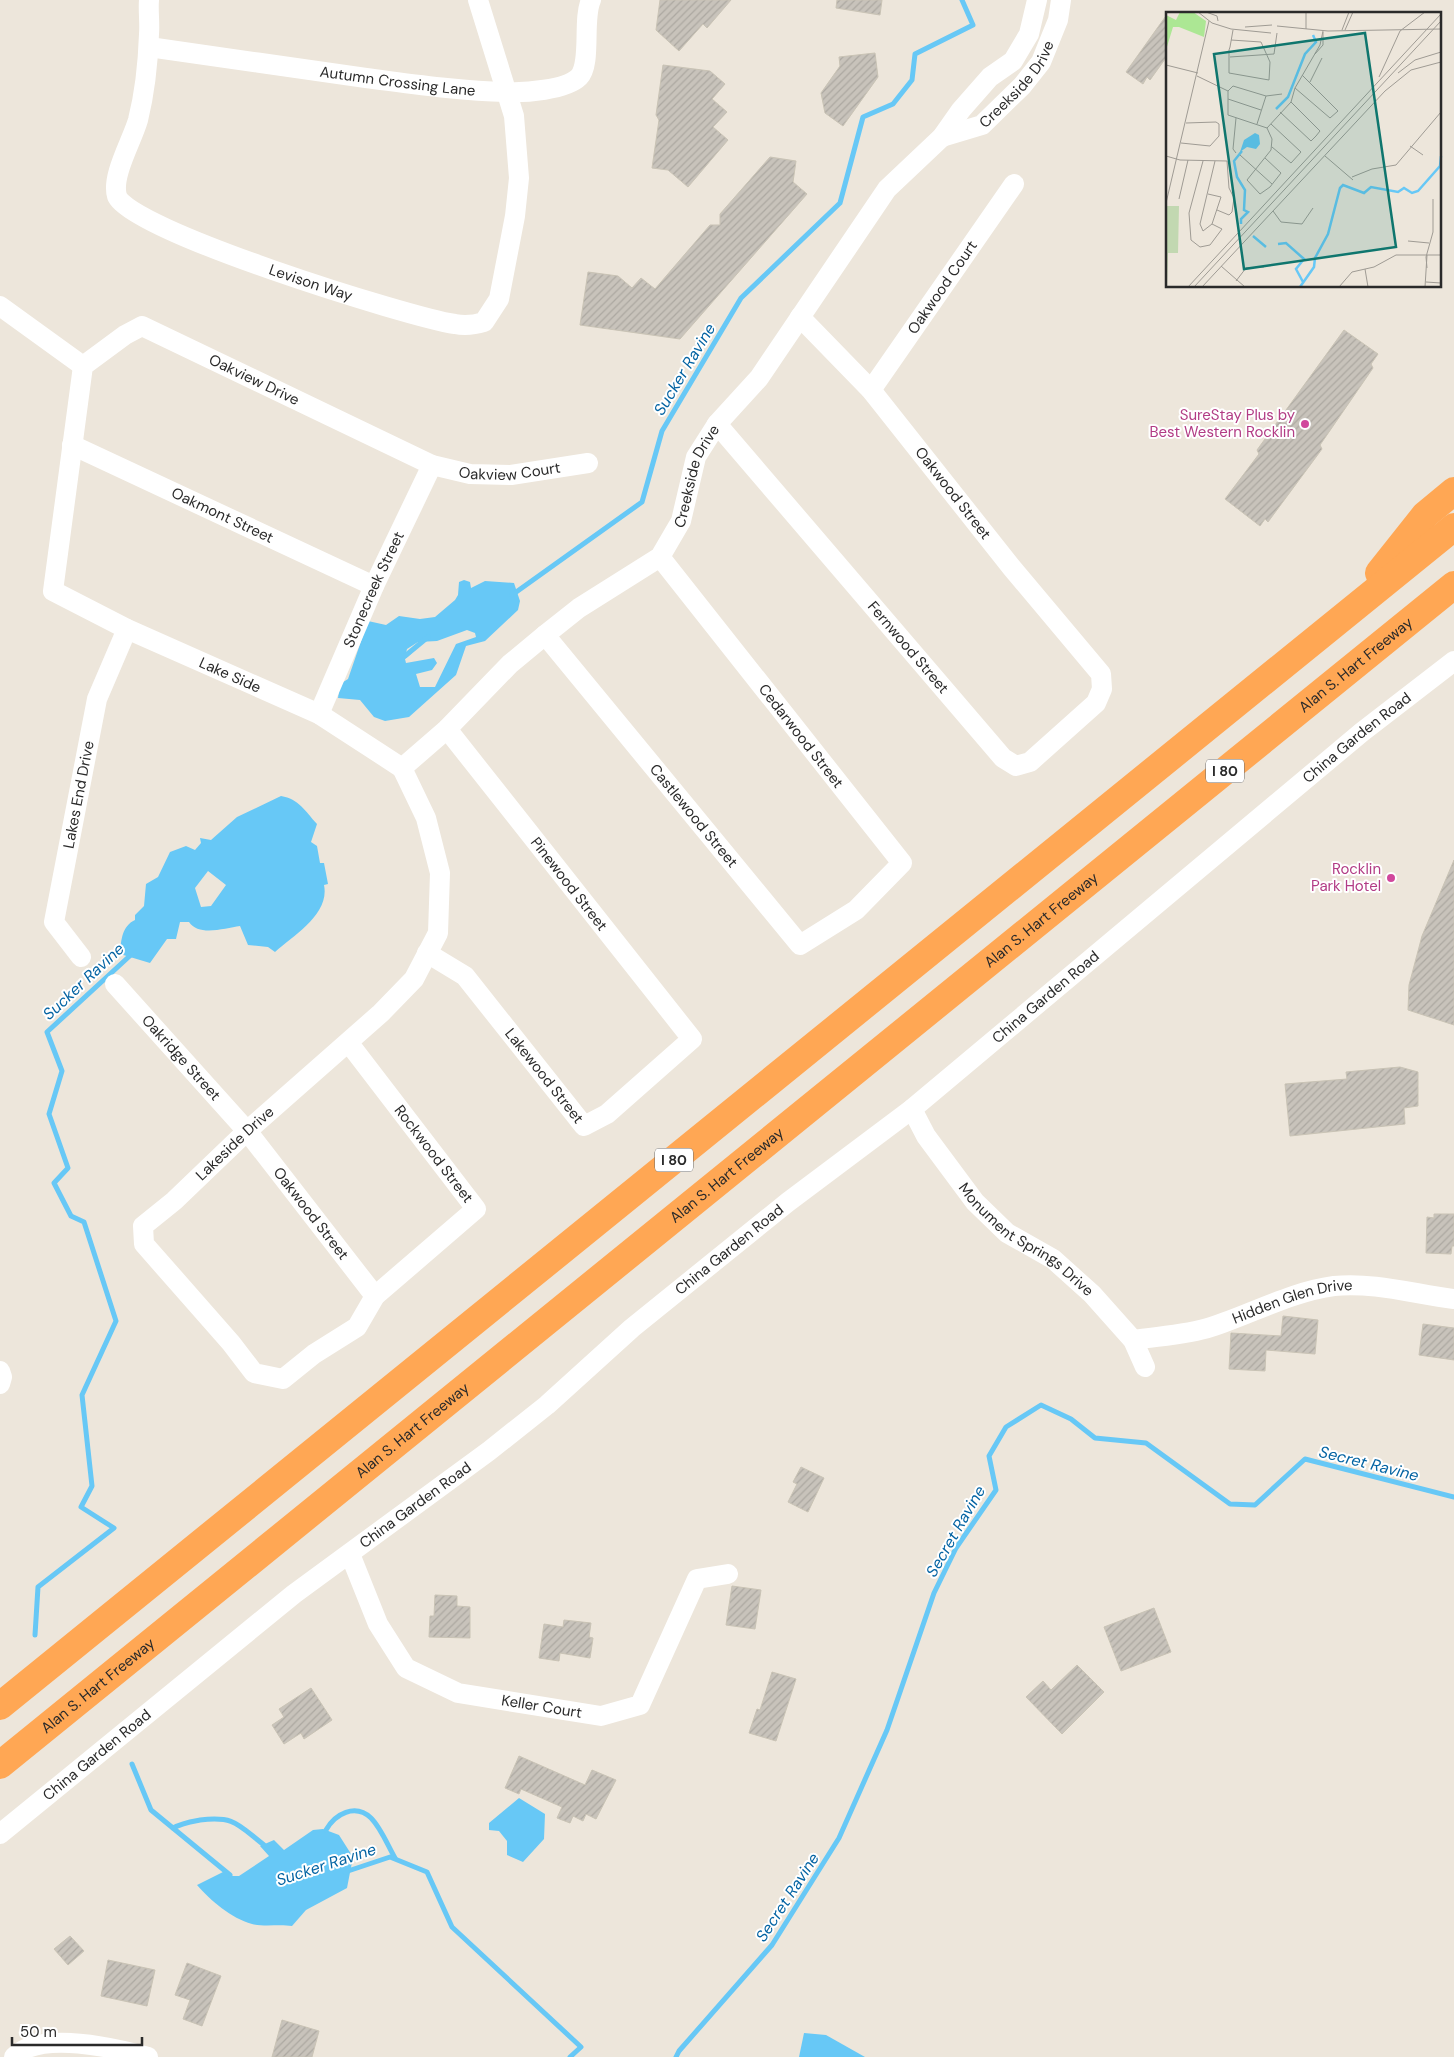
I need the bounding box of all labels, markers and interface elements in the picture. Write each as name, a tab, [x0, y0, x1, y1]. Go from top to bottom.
inset map	[1166, 12, 1442, 288]
street label: Creekside Drive	[975, 38, 1059, 132]
street label: Autumn Crossing Lane	[319, 62, 476, 101]
street label: Oakwood Court	[903, 237, 982, 338]
street label: Levison Way	[266, 260, 356, 306]
water label: Sucker Ravine	[649, 319, 720, 419]
street label: Oakview Drive	[206, 350, 303, 410]
place label: SureStay Plus by Best Western Rocklin	[1149, 405, 1296, 442]
marker: SureStay Plus by Best Western Rocklin	[1299, 418, 1311, 430]
street label: Creekside Drive	[669, 421, 724, 532]
street label: Oakwood Street	[911, 443, 995, 543]
street label: Oakview Court	[457, 457, 562, 486]
street label: Oakmont Street	[168, 483, 277, 548]
street label: Stonecreek Street	[339, 528, 409, 651]
street label: Fernwood Street	[863, 597, 953, 698]
street label: Alan S. Hart Freeway	[1295, 612, 1417, 717]
street label: Lake Side	[196, 652, 264, 698]
street label: Cedarwood Street	[754, 680, 848, 792]
street label: China Garden Road	[1298, 688, 1415, 788]
street label: Lakes End Drive	[58, 739, 99, 850]
road number: I 80	[1206, 759, 1244, 782]
street label: Castlewood Street	[645, 760, 742, 872]
street label: Pinewood Street	[526, 833, 612, 935]
place label: Rocklin Park Hotel	[1311, 859, 1381, 896]
street label: Alan S. Hart Freeway	[980, 867, 1103, 972]
marker: Rocklin Park Hotel	[1385, 872, 1397, 884]
water label: Sucker Ravine	[38, 938, 128, 1024]
street label: China Garden Road	[988, 946, 1104, 1048]
street label: Oakridge Street	[137, 1010, 225, 1105]
street label: Lakewood Street	[500, 1024, 588, 1128]
street label: Rockwood Street	[390, 1101, 478, 1207]
street label: Lakeside Drive	[191, 1102, 278, 1185]
street label: Alan S. Hart Freeway	[666, 1123, 788, 1227]
road number: I 80	[655, 1148, 693, 1172]
street label: Oakwood Street	[269, 1163, 353, 1264]
street label: Monument Springs Drive	[954, 1178, 1098, 1301]
street label: China Garden Road	[671, 1200, 788, 1299]
street label: Hidden Glen Drive	[1229, 1275, 1353, 1329]
street label: Alan S. Hart Freeway	[351, 1378, 474, 1483]
water label: Secret Ravine	[1317, 1441, 1421, 1486]
street label: China Garden Road	[355, 1457, 475, 1553]
water label: Secret Ravine	[921, 1482, 990, 1581]
street label: Alan S. Hart Freeway	[37, 1633, 159, 1738]
street label: Keller Court	[500, 1690, 584, 1723]
street label: China Garden Road	[39, 1705, 155, 1805]
water label: Sucker Ravine	[273, 1838, 379, 1891]
water label: Secret Ravine	[751, 1849, 824, 1946]
scale bar	[12, 2014, 142, 2046]
text: 50 m	[20, 2022, 57, 2042]

